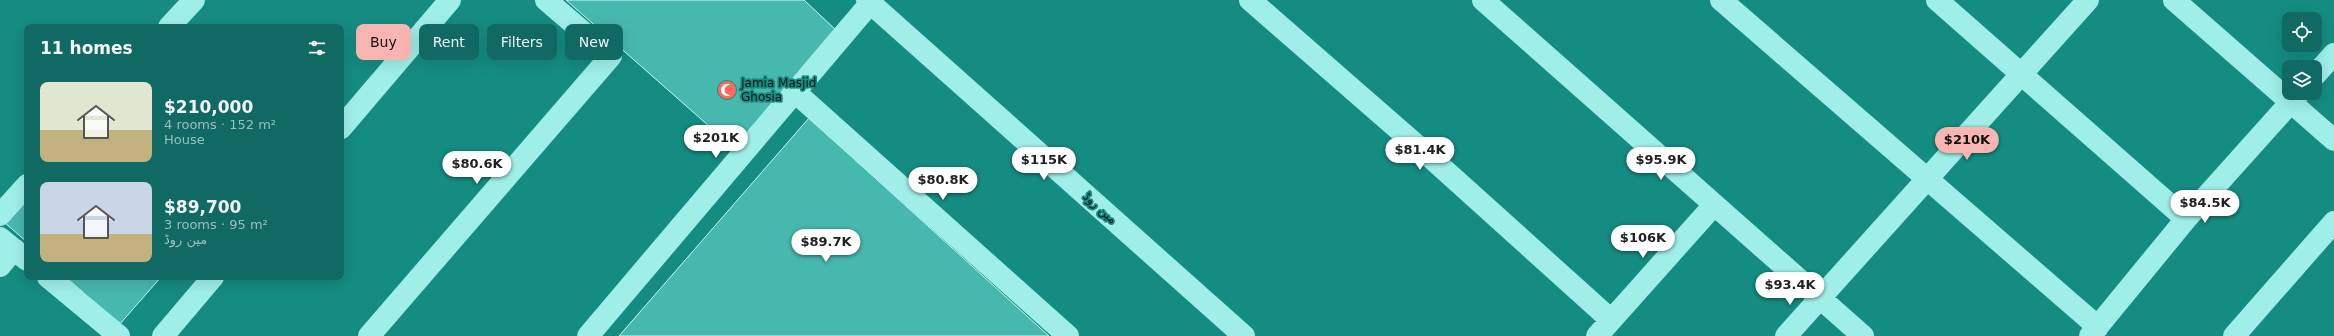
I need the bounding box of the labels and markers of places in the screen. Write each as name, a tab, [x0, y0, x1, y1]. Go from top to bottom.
place label: Jamia Masjid Ghosia	[740, 76, 816, 104]
mosque icon: Jamia Masjid Ghosia	[716, 79, 738, 101]
pin: $201K	[688, 125, 744, 159]
pin: $210K	[1939, 127, 1995, 161]
pin: $81.4K	[1387, 137, 1453, 171]
pin: $115K	[1016, 147, 1072, 181]
pin: $95.9K	[1628, 147, 1694, 181]
pin: $80.6K	[444, 151, 510, 185]
pin: $80.8K	[910, 167, 976, 201]
pin: $84.5K	[2172, 190, 2238, 224]
pin: $106K	[1615, 225, 1671, 259]
pin: $89.7K	[793, 229, 859, 263]
pin: $93.4K	[1757, 272, 1823, 306]

